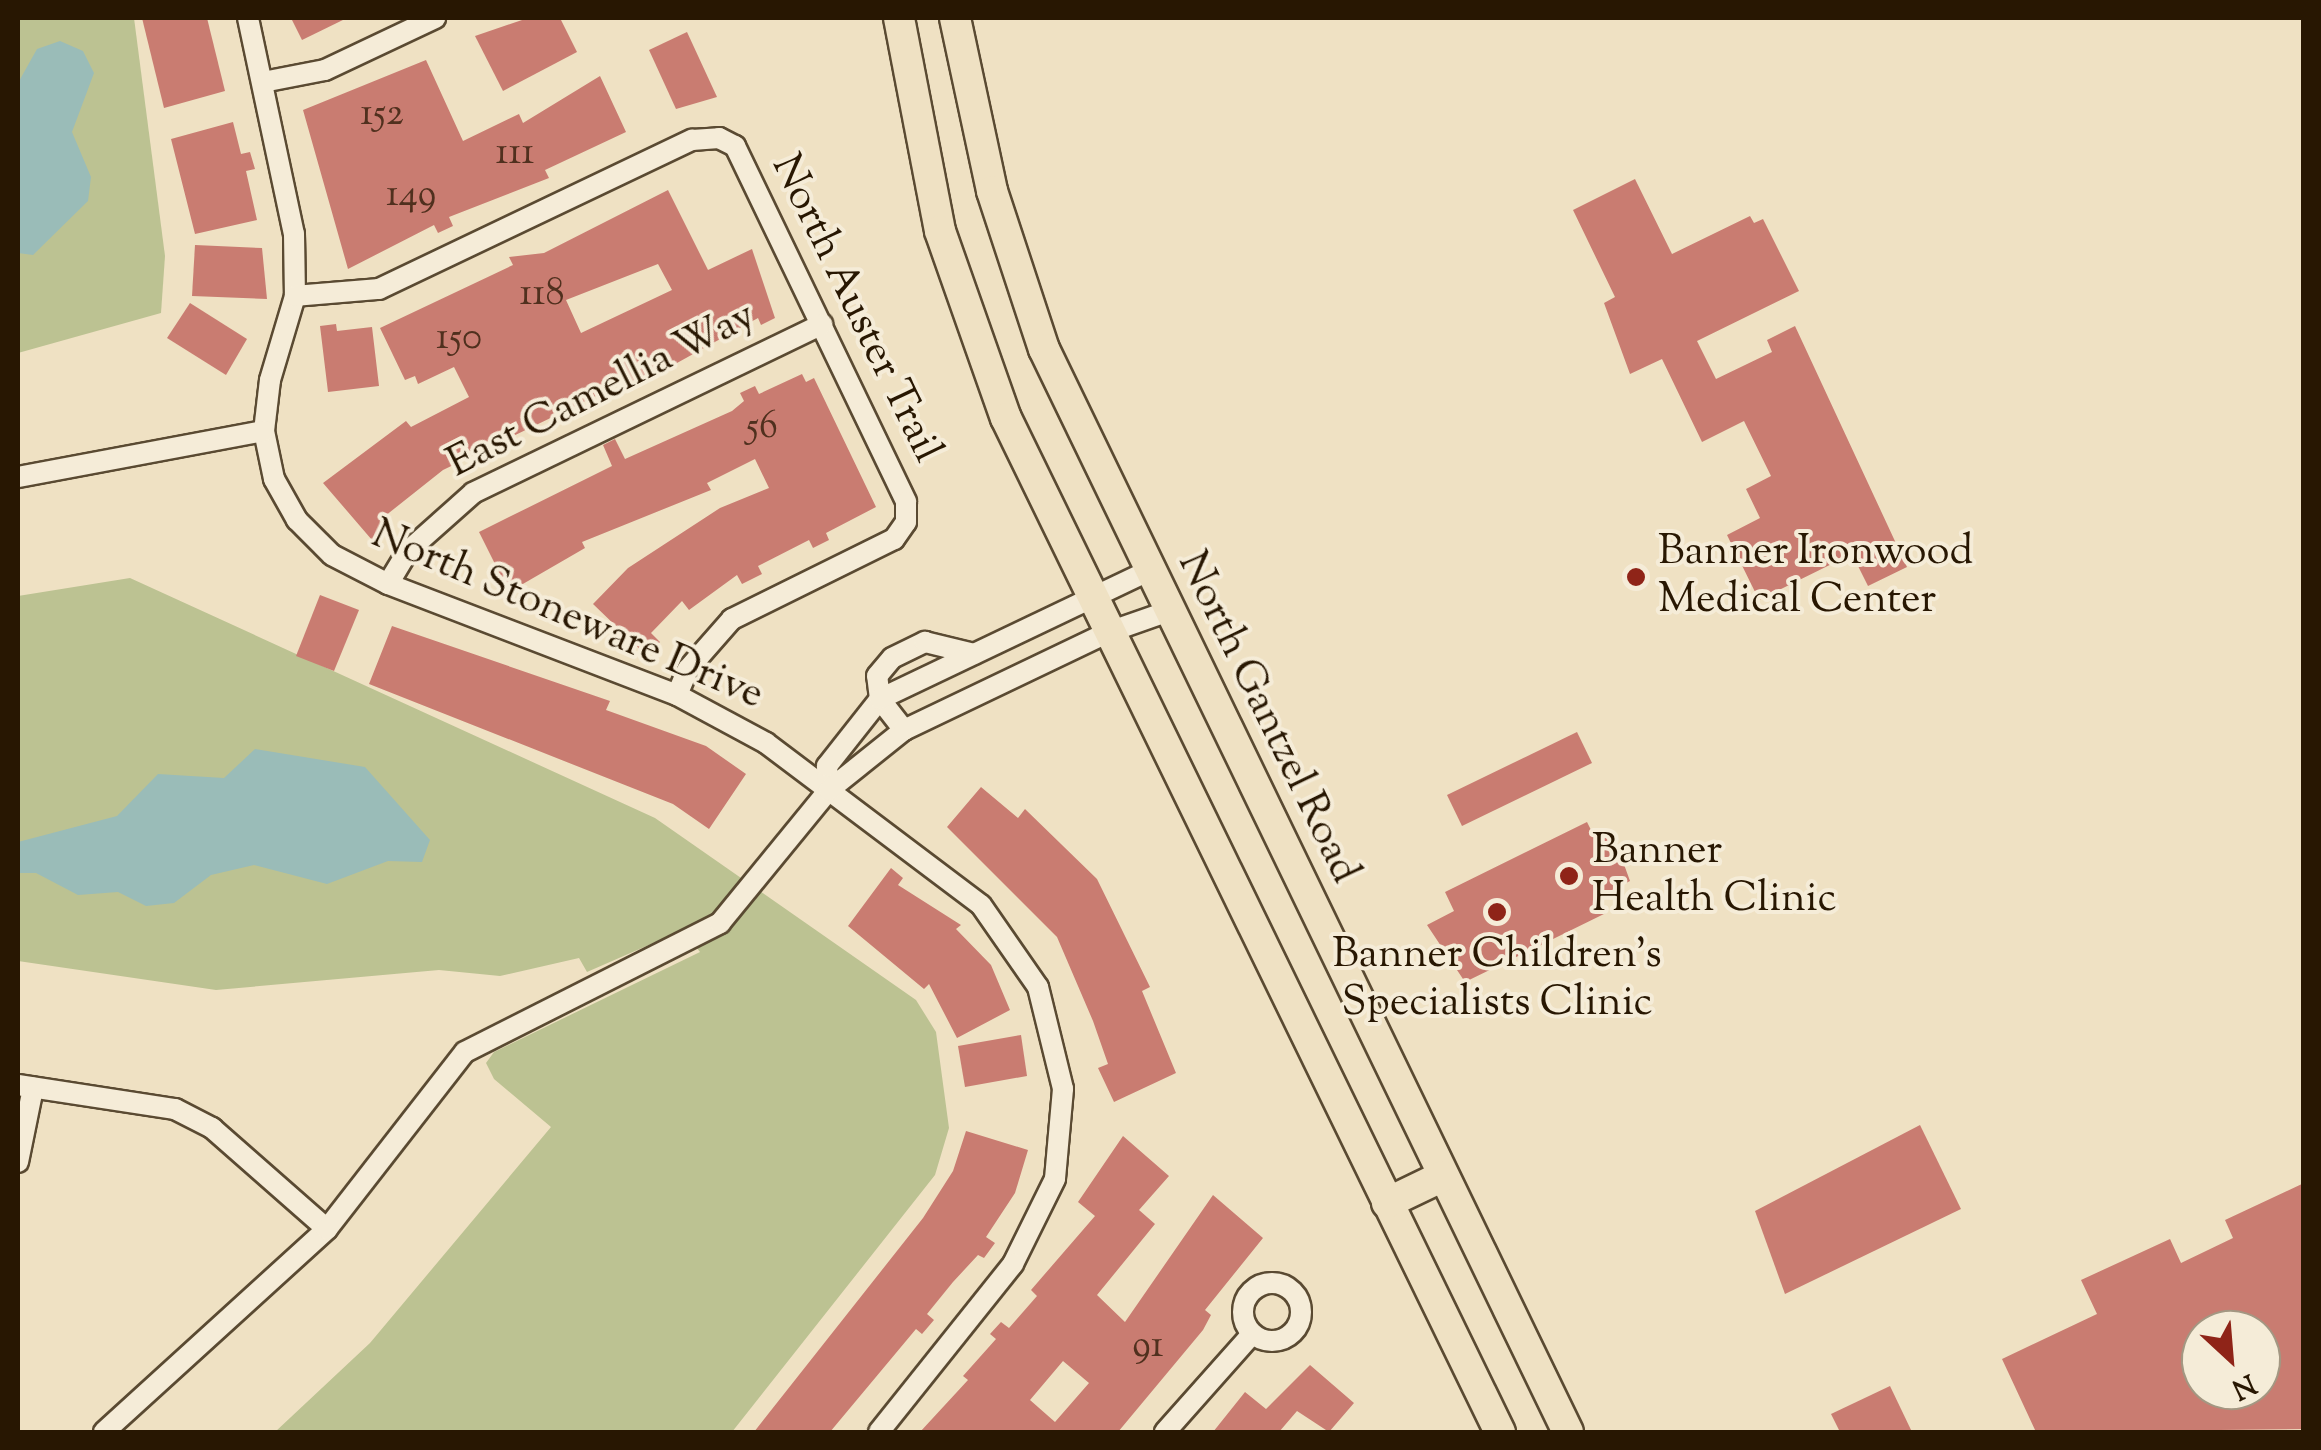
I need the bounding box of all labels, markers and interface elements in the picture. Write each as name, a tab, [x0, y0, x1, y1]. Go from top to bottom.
house number: 152	[360, 93, 404, 139]
house number: 111	[496, 132, 534, 178]
street label: North Auster Trail	[759, 147, 951, 471]
house number: 149	[386, 174, 436, 220]
house number: 118	[520, 273, 564, 319]
street label: East Camellia Way	[440, 292, 764, 490]
house number: 150	[436, 317, 482, 363]
house number: 56	[746, 406, 778, 452]
street label: North Stoneware Drive	[363, 511, 771, 721]
place label: Banner Ironwood Medical Center	[1658, 528, 1973, 626]
street label: North Gantzel Road	[1165, 544, 1369, 892]
marker: Banner Ironwood Medical Center	[1623, 564, 1649, 590]
place label: Banner Health Clinic	[1592, 827, 1836, 926]
marker: Banner Health Clinic	[1556, 863, 1582, 889]
marker: Banner Children’s Specialists Clinic	[1484, 899, 1510, 925]
place label: Banner Children’s Specialists Clinic	[1332, 931, 1662, 1030]
north arrow	[2181, 1310, 2281, 1410]
house number: 91	[1132, 1325, 1164, 1371]
text: N	[2224, 1362, 2262, 1408]

